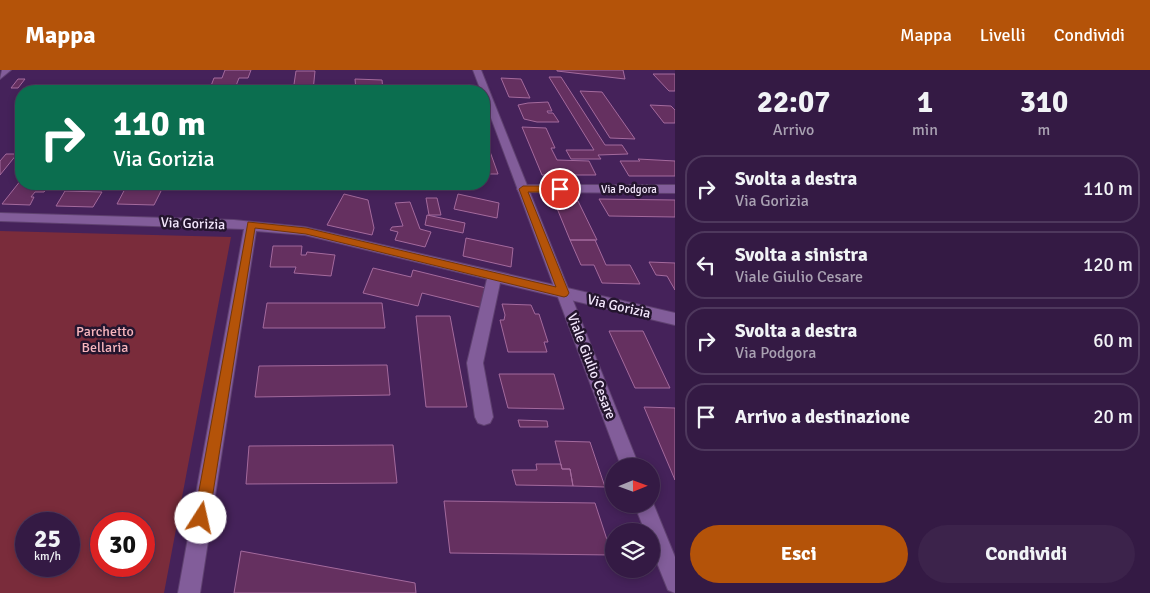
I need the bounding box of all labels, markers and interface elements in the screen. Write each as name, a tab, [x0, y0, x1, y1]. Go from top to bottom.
text: Mappa	[25, 20, 95, 50]
text: Mappa	[900, 24, 952, 46]
text: Livelli	[980, 24, 1026, 46]
text: Condividi	[1054, 24, 1125, 46]
text: 22:07	[757, 84, 830, 121]
text: 1	[917, 84, 933, 121]
text: 310	[1020, 84, 1068, 121]
text: 110 m	[113, 102, 206, 145]
icon: right	[30, 105, 95, 170]
text: Arrivo	[773, 120, 814, 140]
text: min	[912, 120, 938, 140]
text: m	[1038, 120, 1050, 140]
text: Via Gorizia	[113, 145, 215, 172]
text: Svolta a destra	[735, 167, 857, 191]
pin	[539, 168, 581, 210]
icon: arrive	[546, 175, 574, 203]
icon: right	[692, 175, 720, 203]
text: 110 m	[1083, 177, 1133, 201]
street label: Via Podgora	[601, 183, 657, 196]
text: Via Gorizia	[735, 191, 809, 211]
street label: Via Gorizia	[160, 214, 226, 233]
text: Svolta a sinistra	[735, 243, 868, 267]
icon: left	[692, 251, 720, 279]
text: 120 m	[1083, 253, 1133, 277]
text: Viale Giulio Cesare	[735, 267, 863, 287]
street label: Via Gorizia	[585, 291, 652, 322]
street label: Viale Giulio Cesare	[564, 311, 620, 422]
text: Svolta a destra	[735, 319, 857, 343]
park label: Parchetto Bellaria	[76, 323, 134, 356]
icon: right	[692, 327, 720, 355]
text: 60 m	[1093, 329, 1133, 353]
text: Via Podgora	[735, 343, 816, 363]
icon: arrive	[692, 403, 720, 431]
text: Arrivo a destinazione	[735, 405, 910, 429]
text: 20 m	[1093, 405, 1133, 429]
north arrow	[605, 458, 660, 512]
map controls	[605, 458, 660, 578]
position arrow	[174, 491, 226, 543]
speed limit sign: 30	[90, 512, 155, 577]
text: 25	[34, 523, 61, 554]
button: layers	[605, 523, 660, 578]
button: Esci	[690, 525, 908, 583]
button: Condividi	[918, 525, 1135, 583]
text: km/h	[34, 549, 61, 564]

